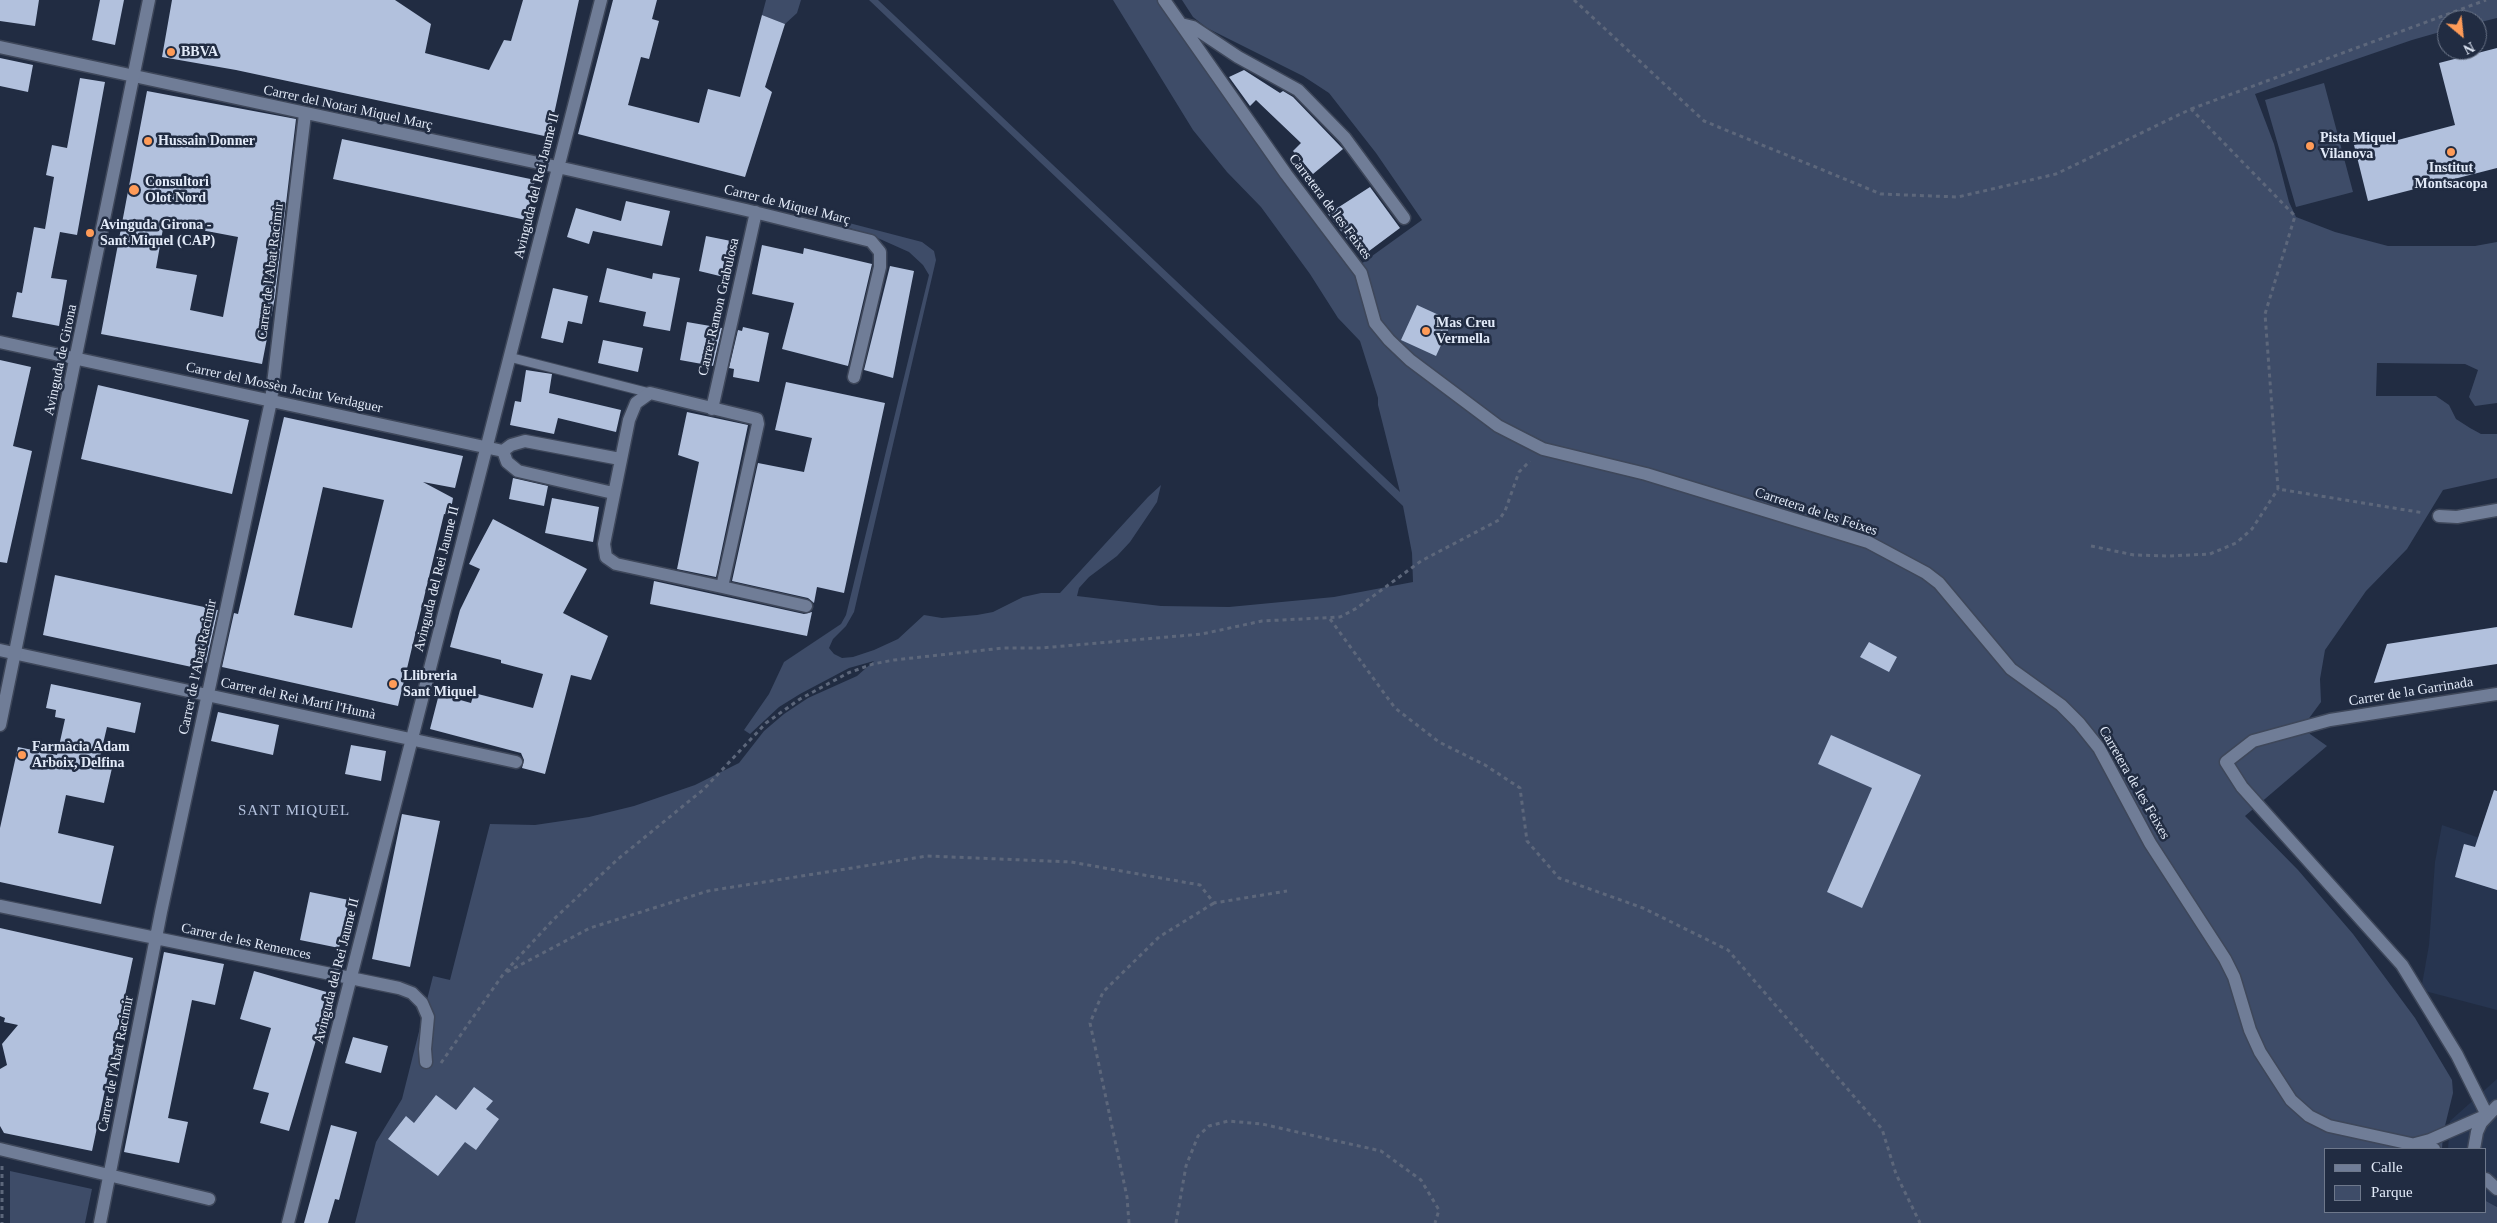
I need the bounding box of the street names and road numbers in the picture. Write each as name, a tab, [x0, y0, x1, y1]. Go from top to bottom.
street label: Carrer del Notari Miquel Març	[262, 82, 434, 134]
street label: Avinguda del Rei Jaume II	[511, 111, 563, 261]
street label: Carretera de les Feixes	[1285, 151, 1375, 263]
street label: Carrer de Miquel Març	[722, 181, 852, 229]
street label: Carrer de l'Abat Racimir	[254, 201, 288, 341]
street label: Carrer Ramon Grabulosa	[695, 237, 743, 377]
street label: Avinguda de Girona	[41, 303, 81, 417]
street label: Carrer del Mossèn Jacint Verdaguer	[184, 359, 384, 417]
street label: Carretera de les Feixes	[1753, 484, 1879, 540]
street label: Avinguda del Rei Jaume II	[411, 504, 463, 654]
street label: Carrer de l'Abat Racimir	[175, 598, 221, 736]
street label: Carrer del Rei Martí l'Humà	[219, 674, 377, 724]
street label: Carrer de la Garrinada	[2348, 674, 2474, 710]
street label: Carretera de les Feixes	[2095, 723, 2173, 843]
street label: Avinguda del Rei Jaume II	[311, 896, 363, 1046]
street label: Carrer de les Remences	[179, 920, 313, 964]
street label: Carrer de l'Abat Racimir	[95, 995, 137, 1133]

